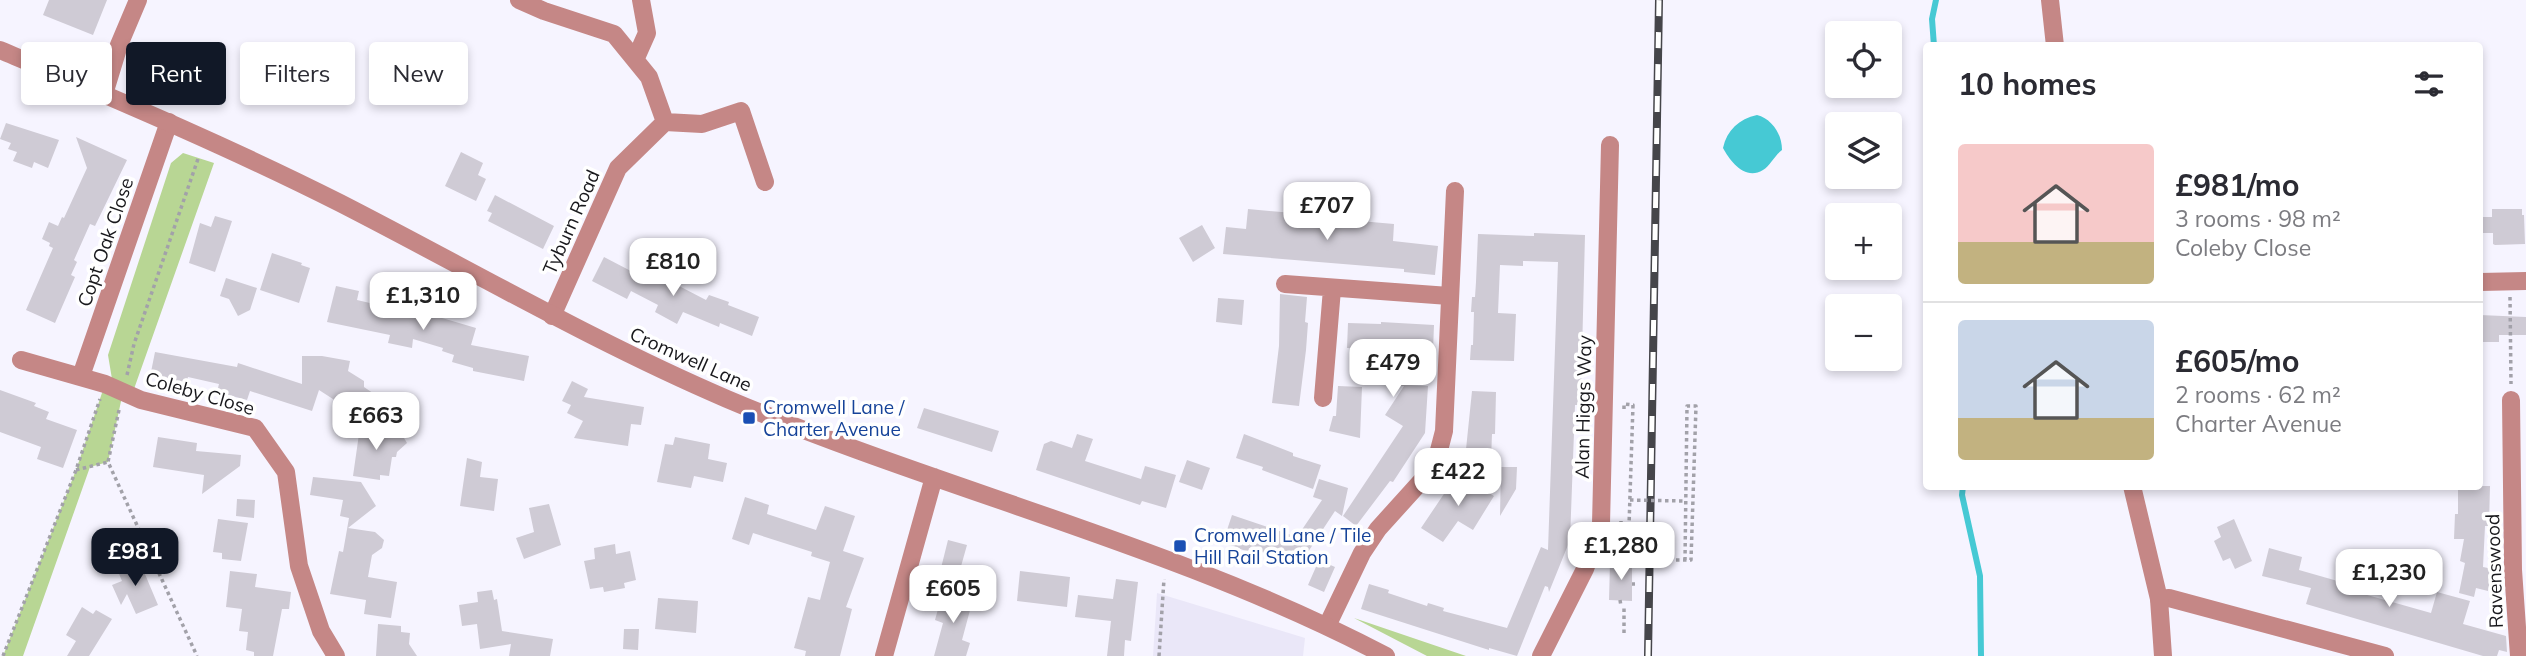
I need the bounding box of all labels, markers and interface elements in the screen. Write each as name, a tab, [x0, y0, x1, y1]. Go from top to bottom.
map controls	[1825, 21, 1902, 371]
button: locate	[1825, 21, 1902, 98]
chip: Buy	[21, 42, 112, 105]
chip: Rent	[126, 42, 226, 105]
chip: Filters	[240, 42, 355, 105]
chip: New	[369, 42, 468, 105]
text: 10 homes	[1958, 65, 2097, 103]
icon: filters	[2410, 65, 2448, 103]
button: layers	[1825, 112, 1902, 189]
street label: Tyburn Road	[537, 166, 605, 278]
text: £981/mo	[2175, 166, 2299, 204]
icon: home	[2014, 172, 2098, 256]
street label: Copt Oak Close	[72, 174, 138, 310]
pin: £707	[1286, 182, 1368, 242]
text: £707	[1299, 190, 1355, 219]
button: +	[1825, 203, 1902, 280]
text: 3 rooms · 98 m²	[2175, 204, 2341, 233]
text: Coleby Close	[2175, 233, 2311, 262]
pin: £810	[632, 238, 714, 298]
text: £810	[645, 246, 701, 275]
pin: £1,310	[366, 272, 480, 332]
text: £1,310	[386, 280, 460, 309]
button: −	[1825, 294, 1902, 371]
street label: Cromwell Lane	[626, 321, 756, 397]
street label: Alan Higgs Way	[1570, 335, 1596, 479]
pin: £479	[1352, 340, 1434, 399]
text: £605/mo	[2175, 342, 2299, 380]
text: £479	[1365, 347, 1421, 376]
icon: home	[2014, 348, 2098, 432]
street label: Coleby Close	[143, 366, 257, 420]
text: 2 rooms · 62 m²	[2175, 380, 2341, 409]
pin: £663	[335, 392, 417, 452]
place label: Cromwell Lane / Charter Avenue	[763, 395, 905, 441]
text: £663	[348, 400, 404, 429]
text: Charter Avenue	[2175, 409, 2342, 438]
marker: Cromwell Lane / Charter Avenue	[741, 410, 757, 426]
pin: £422	[1417, 448, 1499, 508]
text: £422	[1430, 456, 1486, 485]
street label: Ravenswood	[2480, 513, 2508, 629]
pin: £1,280	[1564, 522, 1678, 582]
place label: Cromwell Lane / Tile Hill Rail Station	[1194, 523, 1371, 569]
pin: £981	[94, 528, 176, 588]
text: £1,280	[1584, 530, 1658, 559]
text: £981	[107, 536, 163, 565]
marker: Cromwell Lane / Tile Hill Rail Station	[1172, 538, 1188, 554]
pin: £1,230	[2332, 550, 2446, 609]
text: £1,230	[2352, 557, 2426, 586]
pin: £605	[912, 566, 994, 625]
text: £605	[925, 573, 981, 602]

